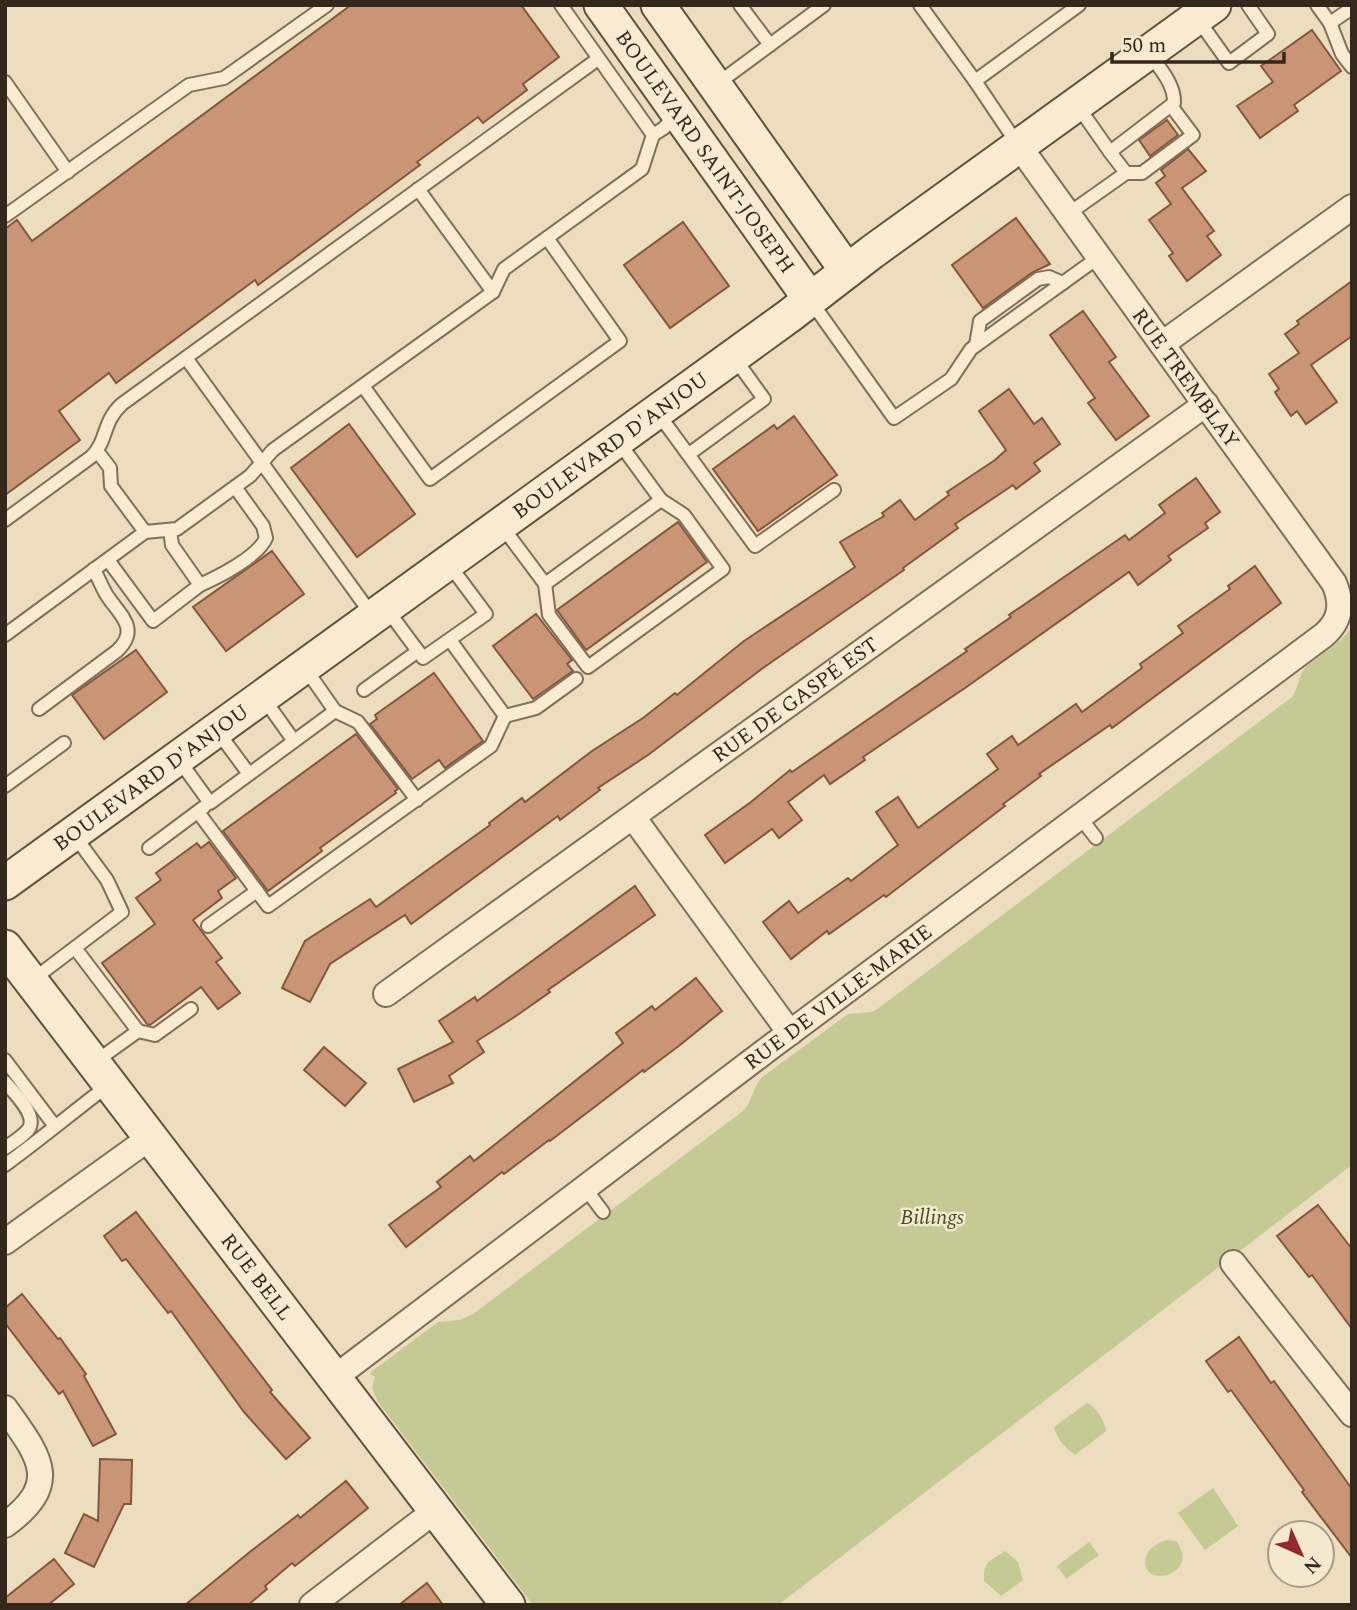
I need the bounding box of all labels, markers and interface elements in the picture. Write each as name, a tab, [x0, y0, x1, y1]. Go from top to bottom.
scale bar	[1112, 21, 1284, 65]
street label: BOULEVARD SAINT-JOSEPH	[607, 24, 802, 281]
text: 50 m	[1122, 30, 1166, 62]
street label: RUE TREMBLAY	[1123, 302, 1247, 456]
street label: BOULEVARD D'ANJOU	[506, 364, 716, 528]
street label: RUE DE GASPÉ EST	[706, 629, 886, 771]
street label: BOULEVARD D'ANJOU	[47, 696, 256, 860]
street label: RUE DE VILLE-MARIE	[738, 917, 940, 1079]
park label: Billings	[900, 1202, 964, 1234]
street label: RUE BELL	[212, 1227, 300, 1328]
north arrow	[1266, 1519, 1336, 1589]
text: N	[1296, 1549, 1328, 1581]

